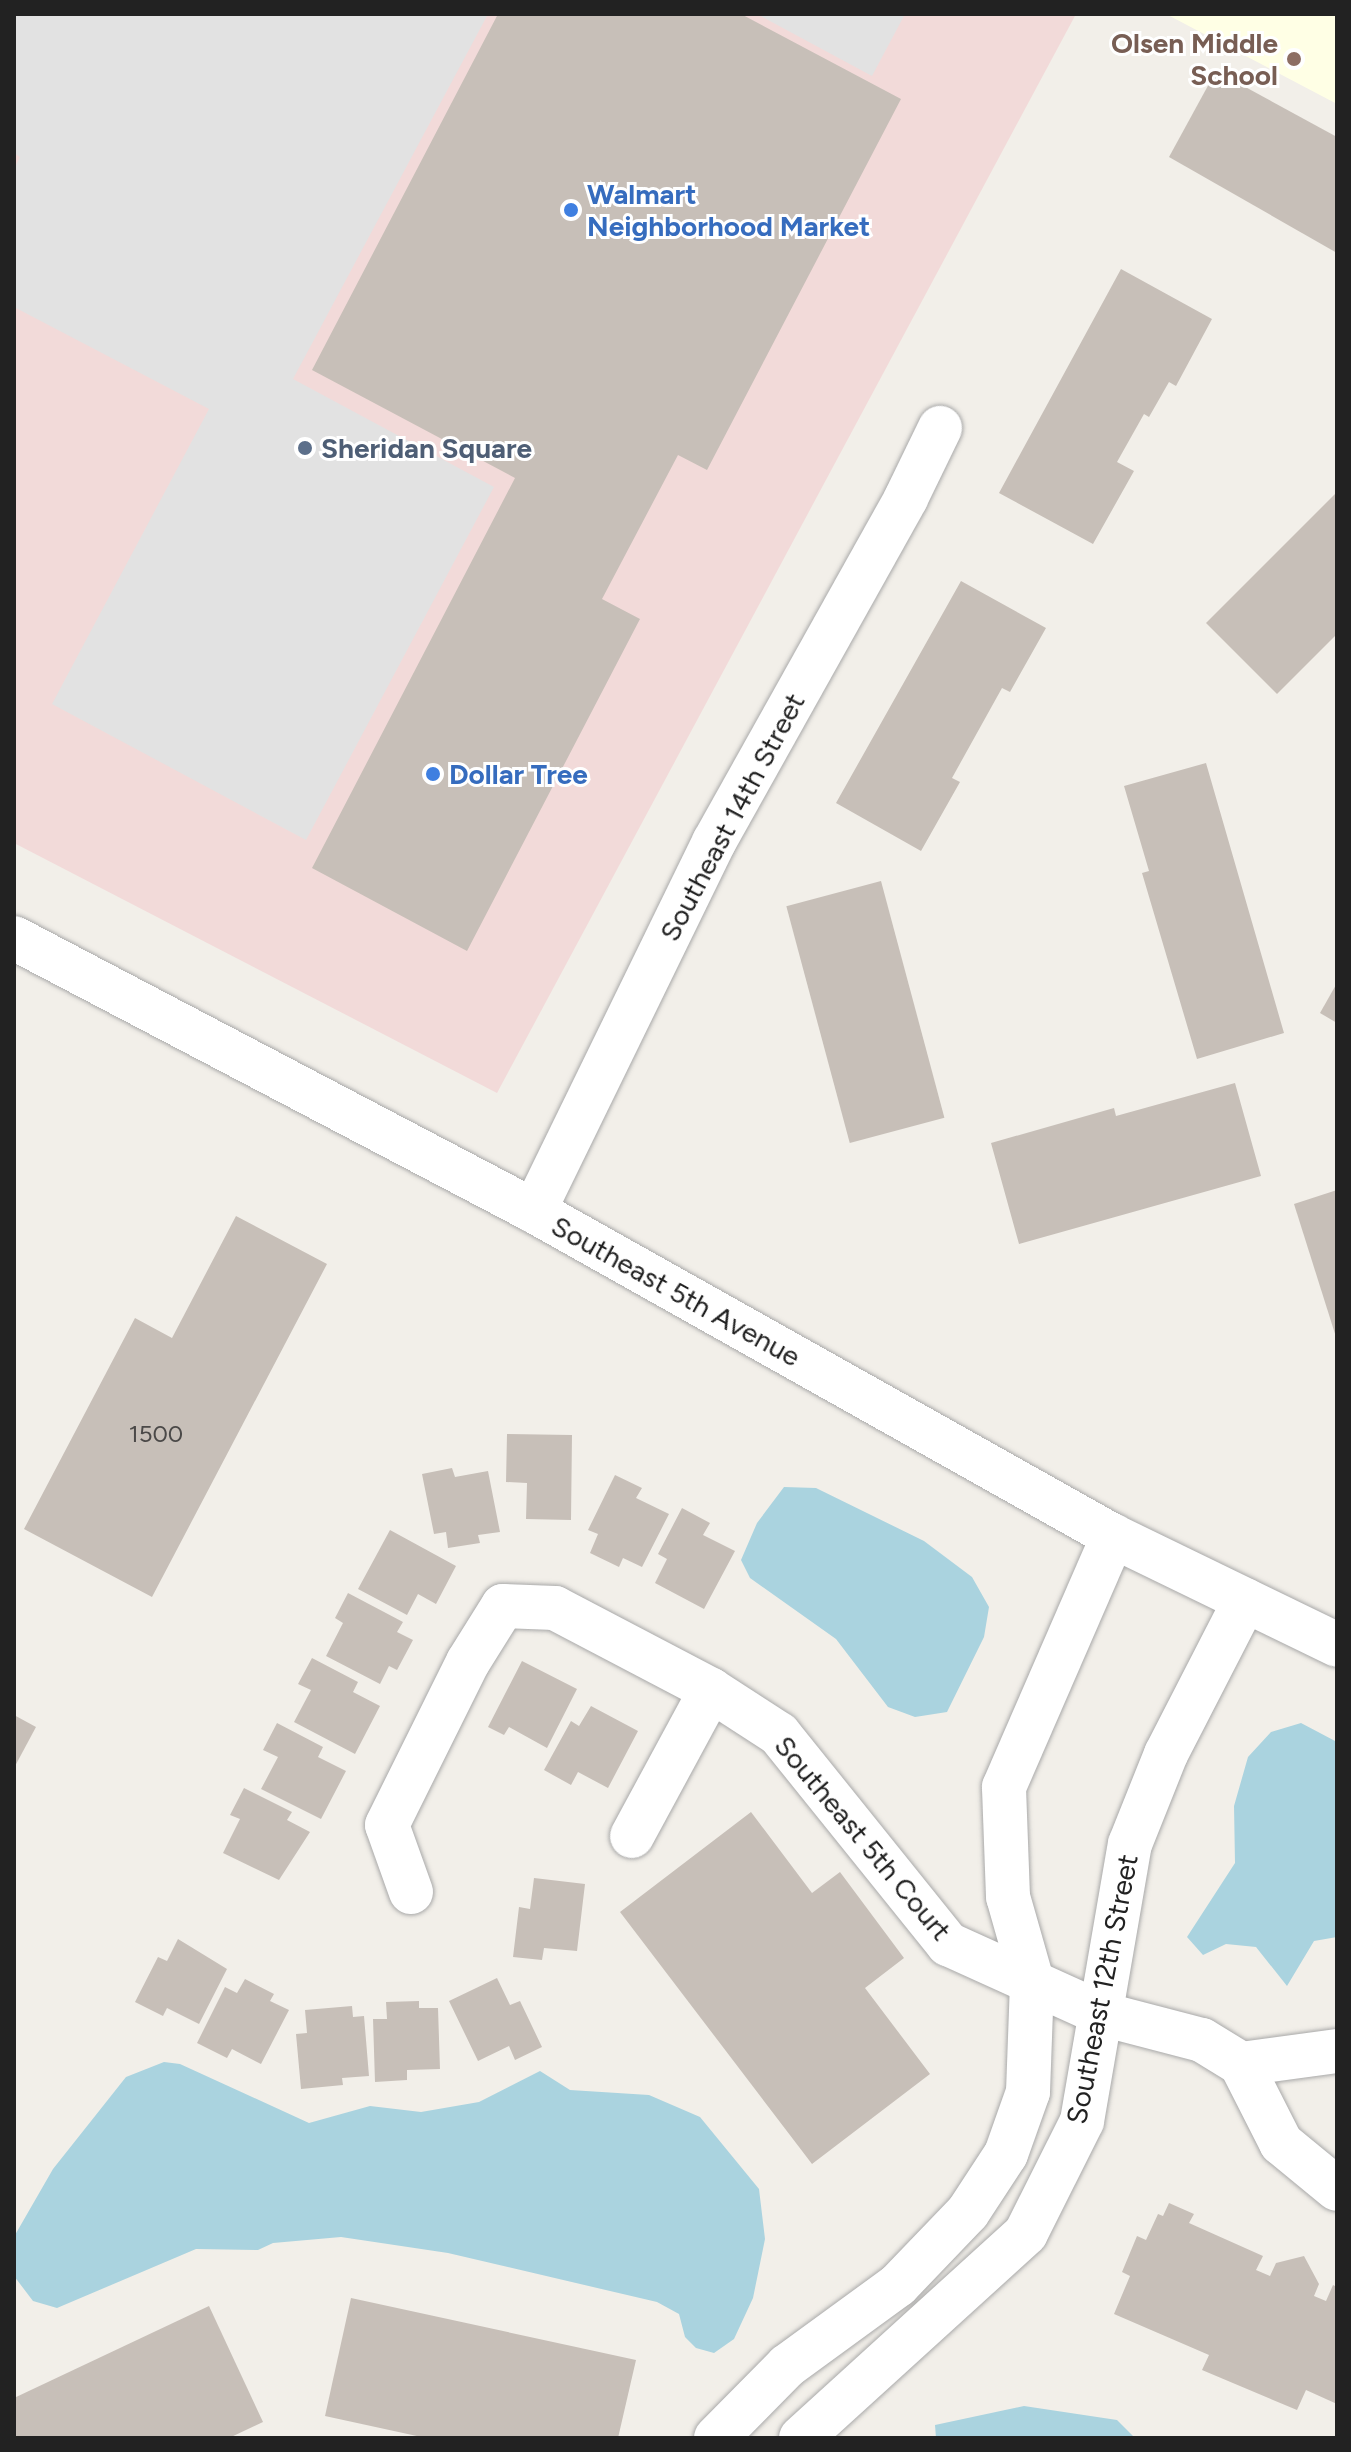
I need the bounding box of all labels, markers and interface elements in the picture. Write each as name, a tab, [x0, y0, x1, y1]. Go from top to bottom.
place label: Olsen Middle School	[1111, 26, 1278, 92]
marker: Olsen Middle School	[1285, 50, 1303, 68]
place label: Walmart Neighborhood Market	[587, 177, 870, 243]
marker: Walmart Neighborhood Market	[562, 201, 580, 219]
place label: Sheridan Square	[321, 431, 532, 465]
marker: Sheridan Square	[296, 439, 314, 457]
street label: Southeast 14th Street	[652, 687, 812, 947]
place label: Dollar Tree	[449, 757, 588, 791]
marker: Dollar Tree	[424, 765, 442, 783]
street label: Southeast 5th Avenue	[546, 1209, 806, 1373]
house number: 1500	[129, 1420, 183, 1448]
street label: Southeast 5th Court	[768, 1729, 958, 1947]
street label: Southeast 12th Street	[1059, 1851, 1145, 2127]

